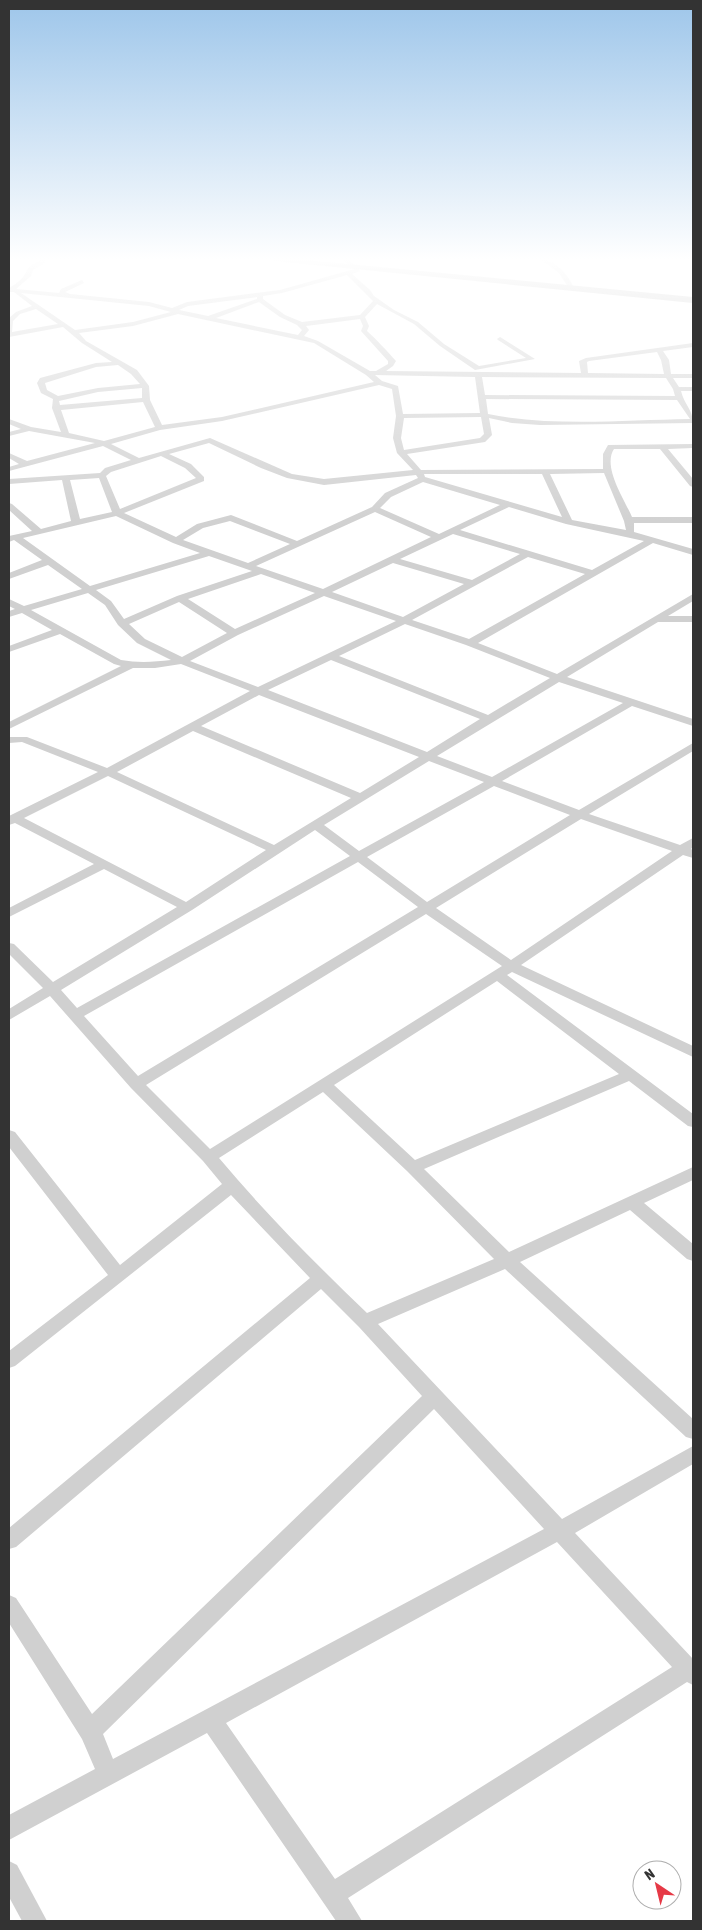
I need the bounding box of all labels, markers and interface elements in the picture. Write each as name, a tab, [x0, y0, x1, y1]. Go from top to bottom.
north arrow	[632, 1860, 682, 1910]
text: N	[642, 1865, 658, 1883]

